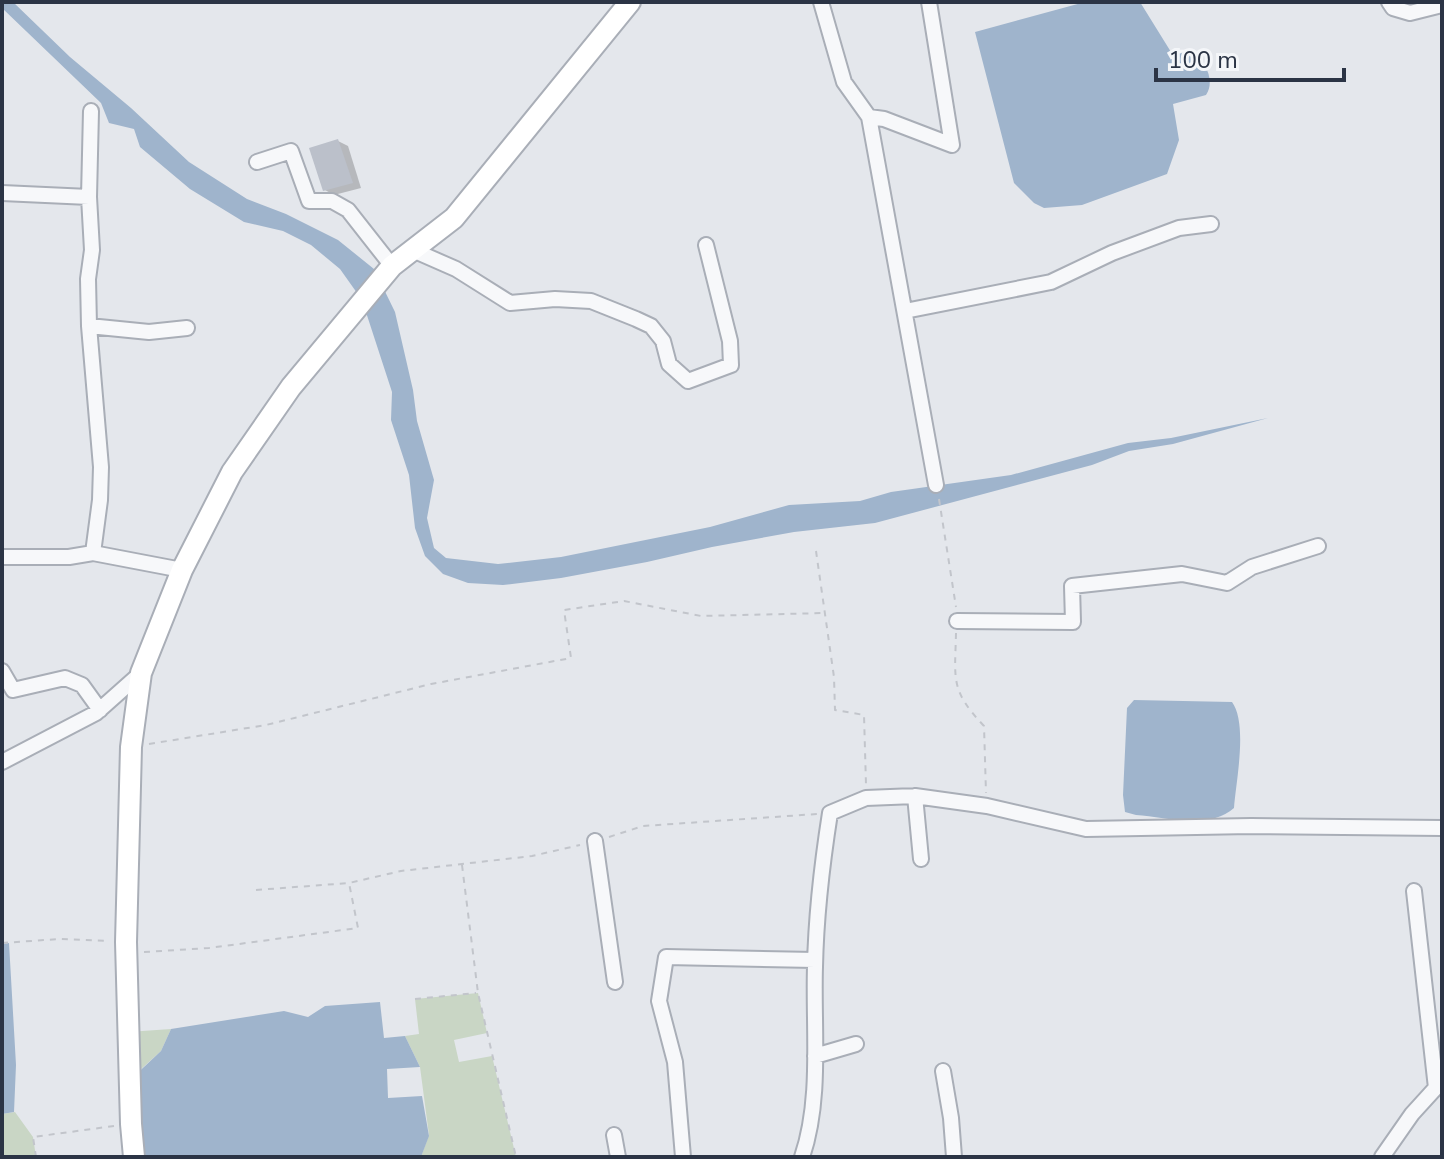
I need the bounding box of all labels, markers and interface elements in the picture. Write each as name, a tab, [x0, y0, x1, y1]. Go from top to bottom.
scale bar	[1156, 32, 1344, 82]
text: 100 m	[1168, 44, 1238, 76]

